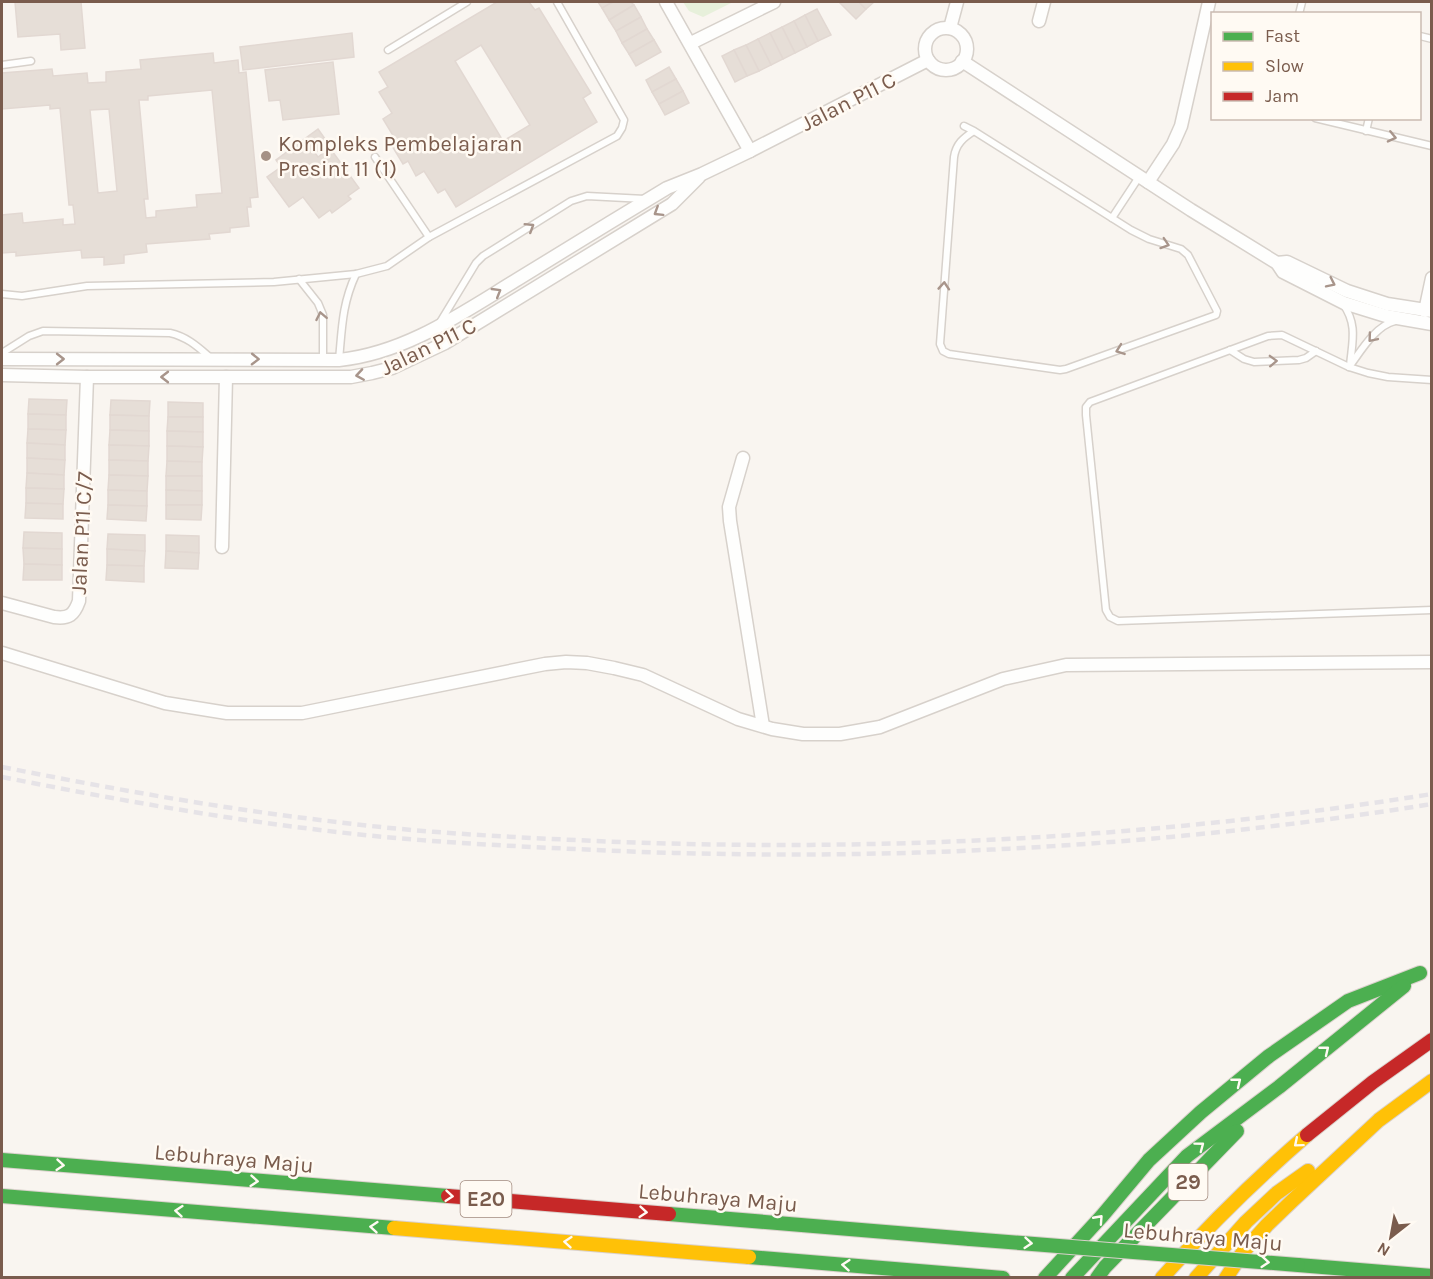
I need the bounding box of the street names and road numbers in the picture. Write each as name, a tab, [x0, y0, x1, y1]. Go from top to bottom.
street label: Jalan P11 C	[797, 67, 900, 137]
street label: Jalan P11 C	[376, 313, 481, 381]
street label: Jalan P11 C/7	[66, 471, 98, 595]
street label: Lebuhraya Maju	[153, 1139, 315, 1179]
road number: 29	[1168, 1164, 1208, 1200]
street label: Lebuhraya Maju	[637, 1178, 799, 1218]
road number: E20	[460, 1181, 512, 1217]
street label: Lebuhraya Maju	[1122, 1217, 1284, 1257]

